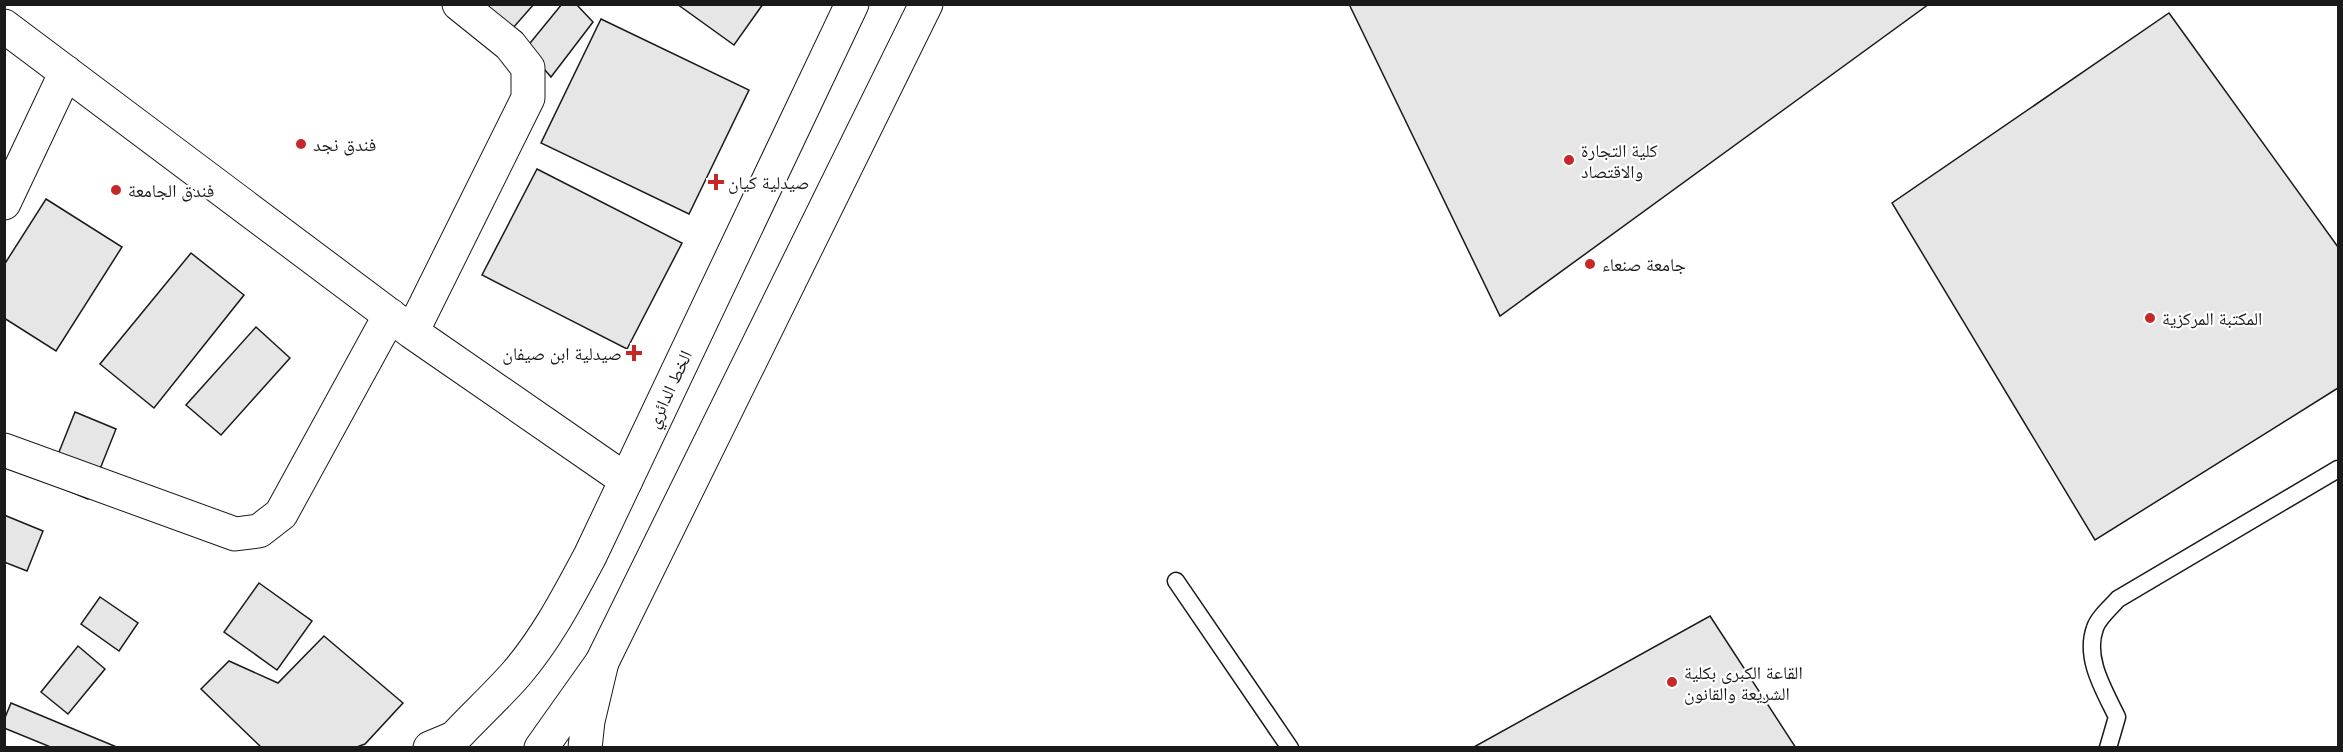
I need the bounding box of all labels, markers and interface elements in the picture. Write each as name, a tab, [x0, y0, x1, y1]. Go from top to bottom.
place label: فندق نجد	[313, 132, 376, 157]
marker: فندق نجد	[294, 137, 308, 151]
place label: كلية التجارة والاقتصاد	[1581, 138, 1658, 184]
marker: كلية التجارة والاقتصاد	[1562, 153, 1576, 167]
place label: صيدلية كيان	[728, 170, 809, 195]
marker: صيدلية كيان	[709, 175, 723, 189]
place label: فندق الجامعة	[128, 178, 214, 203]
marker: فندق الجامعة	[109, 183, 123, 197]
place label: جامعة صنعاء	[1602, 252, 1686, 277]
marker: جامعة صنعاء	[1583, 257, 1597, 271]
place label: المكتبة المركزية	[2162, 306, 2262, 331]
marker: المكتبة المركزية	[2143, 311, 2157, 325]
place label: صيدلية ابن صيفان	[502, 341, 622, 366]
marker: صيدلية ابن صيفان	[627, 346, 641, 360]
street label: الخط الدائري	[640, 346, 700, 433]
place label: القاعة الكبرى بكلية الشريعة والقانون	[1684, 660, 1803, 706]
marker: القاعة الكبرى بكلية الشريعة والقانون	[1665, 675, 1679, 689]

